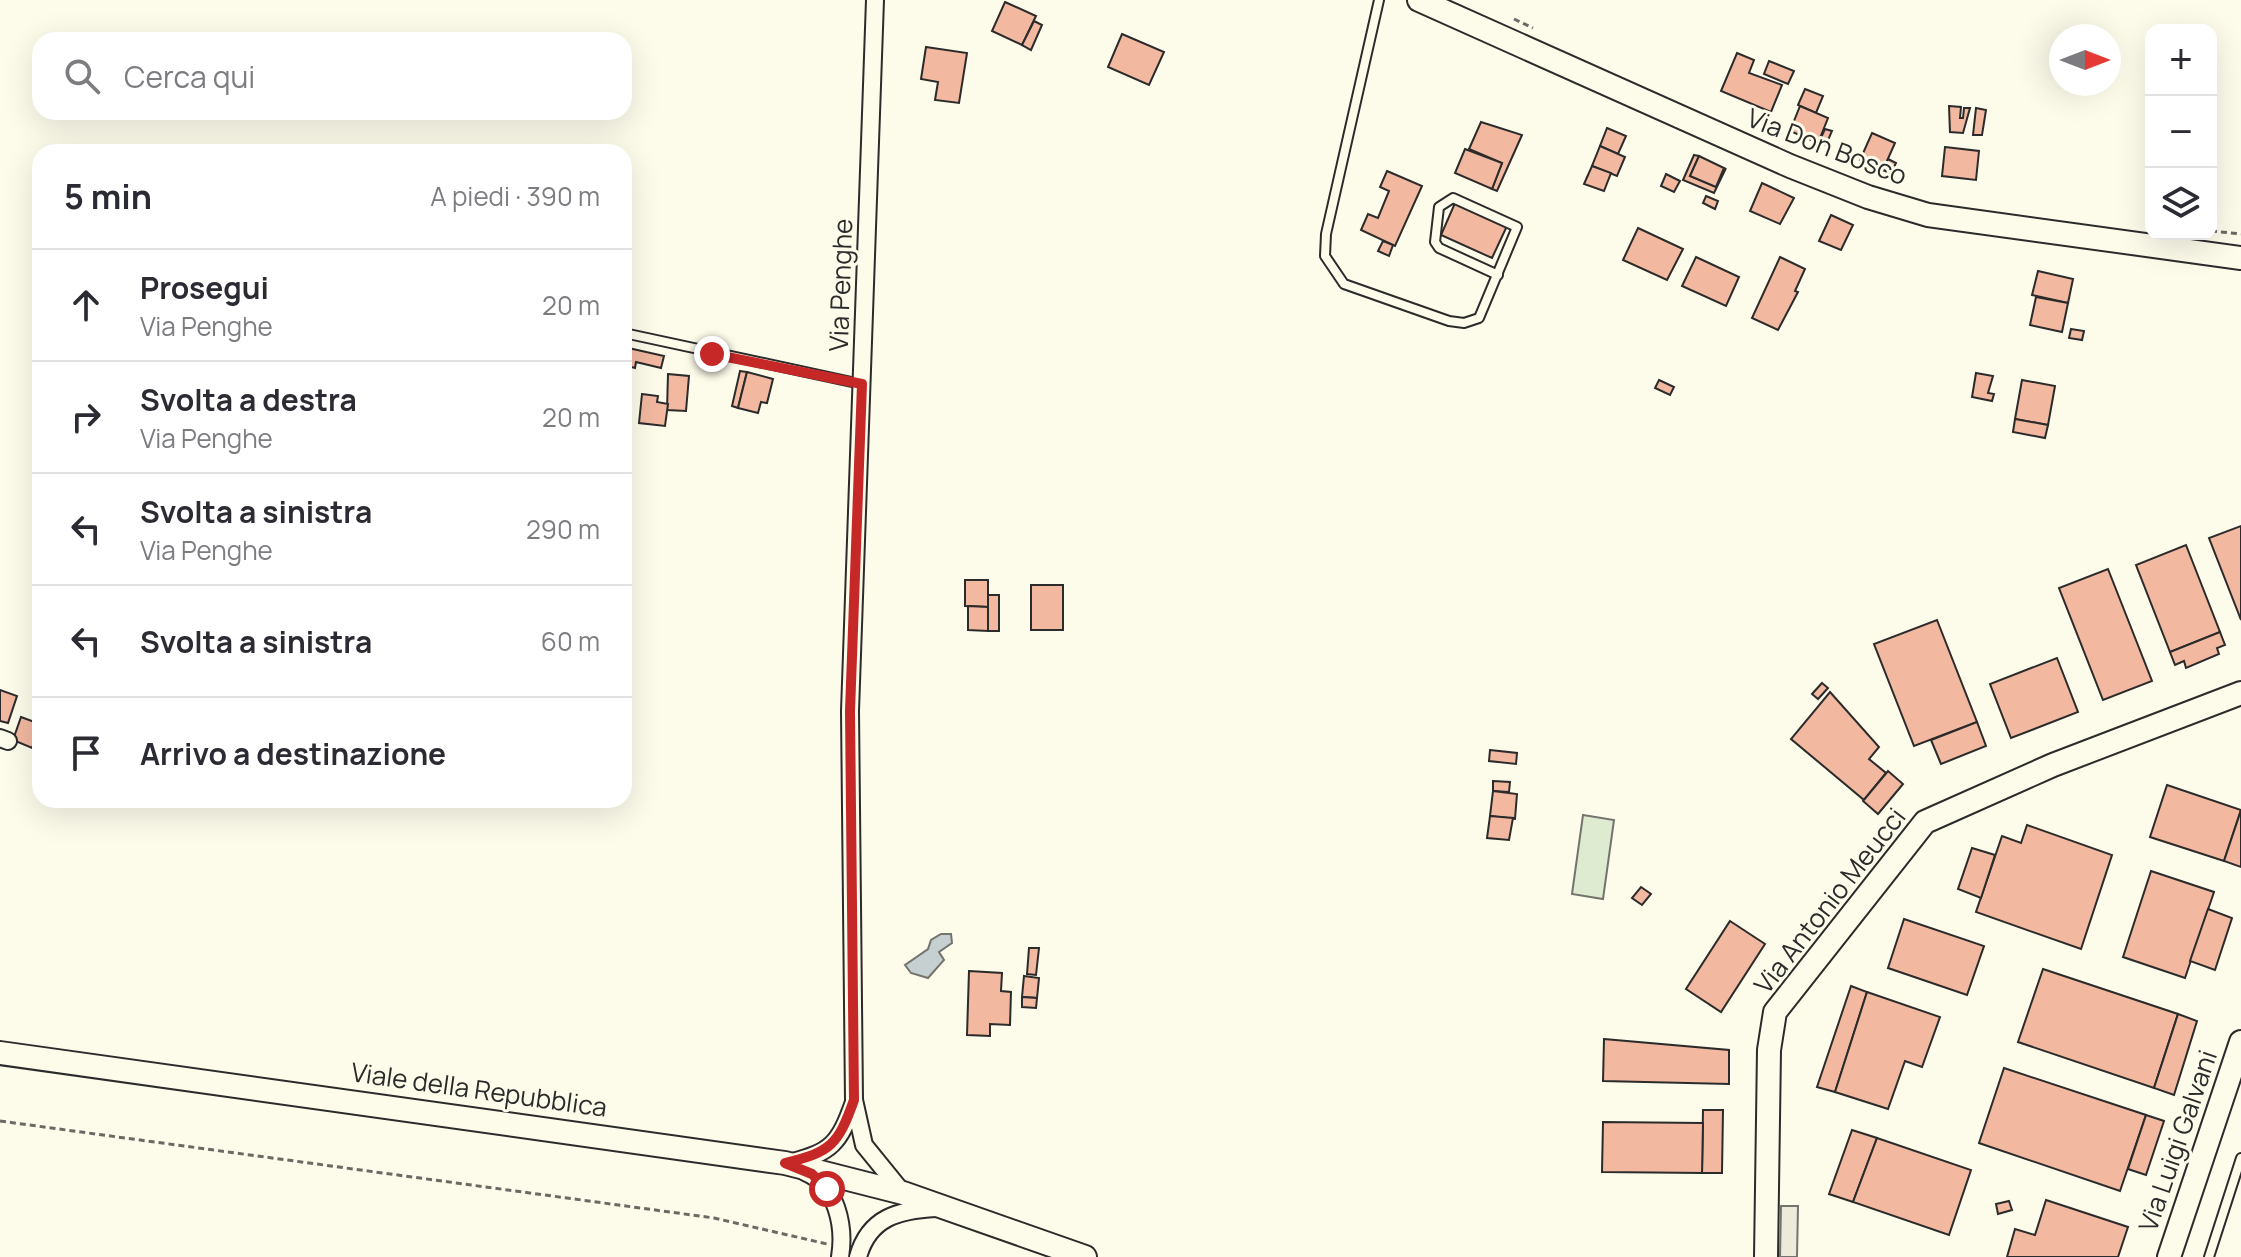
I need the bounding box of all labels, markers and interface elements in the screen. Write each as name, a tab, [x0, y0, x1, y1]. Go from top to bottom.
north arrow	[2049, 24, 2121, 96]
map controls	[2145, 24, 2217, 240]
button: +	[2145, 24, 2217, 96]
search box	[32, 32, 632, 120]
icon: search	[60, 54, 104, 98]
text: Cerca qui	[124, 56, 255, 97]
button: −	[2145, 96, 2217, 168]
street label: Via Don Bosco	[1742, 99, 1913, 193]
button: layers	[2145, 168, 2217, 240]
text: 5 min	[64, 173, 152, 219]
text: A piedi · 390 m	[430, 178, 600, 214]
street label: Via Penghe	[820, 218, 860, 352]
text: Prosegui	[140, 267, 269, 308]
icon: ahead	[64, 283, 108, 327]
text: 20 m	[542, 287, 600, 323]
text: Via Penghe	[140, 308, 273, 344]
route end	[694, 336, 730, 372]
text: Svolta a destra	[140, 379, 357, 420]
icon: right	[64, 395, 108, 439]
text: 20 m	[542, 399, 600, 435]
text: Via Penghe	[140, 420, 273, 456]
text: Svolta a sinistra	[140, 491, 372, 532]
icon: left	[64, 507, 108, 551]
text: 290 m	[526, 511, 600, 547]
text: Via Penghe	[140, 532, 273, 568]
icon: left	[64, 619, 108, 663]
text: Svolta a sinistra	[140, 621, 372, 662]
text: 60 m	[541, 623, 600, 659]
icon: arrive	[64, 731, 108, 775]
text: Arrivo a destinazione	[140, 733, 446, 774]
street label: Via Antonio Meucci	[1745, 800, 1913, 1001]
street label: Via Luigi Galvani	[2129, 1045, 2225, 1236]
street label: Viale della Repubblica	[349, 1053, 610, 1125]
route start	[809, 1171, 845, 1207]

